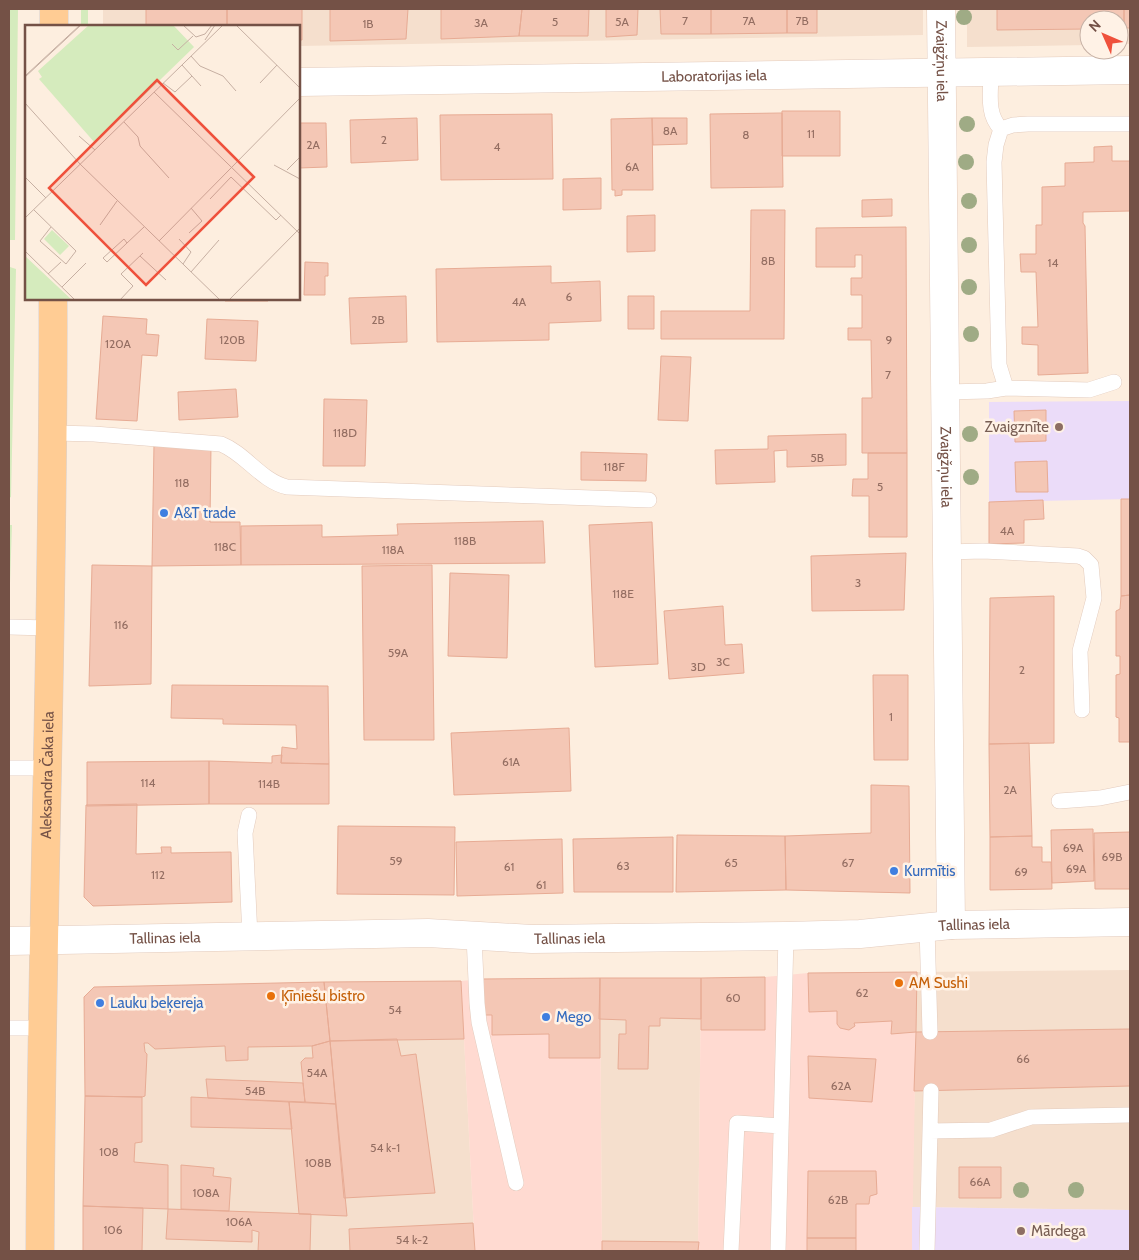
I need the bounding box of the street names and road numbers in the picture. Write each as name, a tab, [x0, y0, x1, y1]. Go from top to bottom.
street label: Zvaigžņu iela	[932, 20, 951, 103]
street label: Laboratorijas iela	[661, 66, 768, 86]
street label: Zvaigžņu iela	[936, 426, 955, 509]
street label: Aleksandra Čaka iela	[37, 710, 58, 839]
street label: Tallinas iela	[938, 915, 1011, 935]
street label: Tallinas iela	[129, 928, 202, 948]
street label: Tallinas iela	[534, 929, 606, 948]

